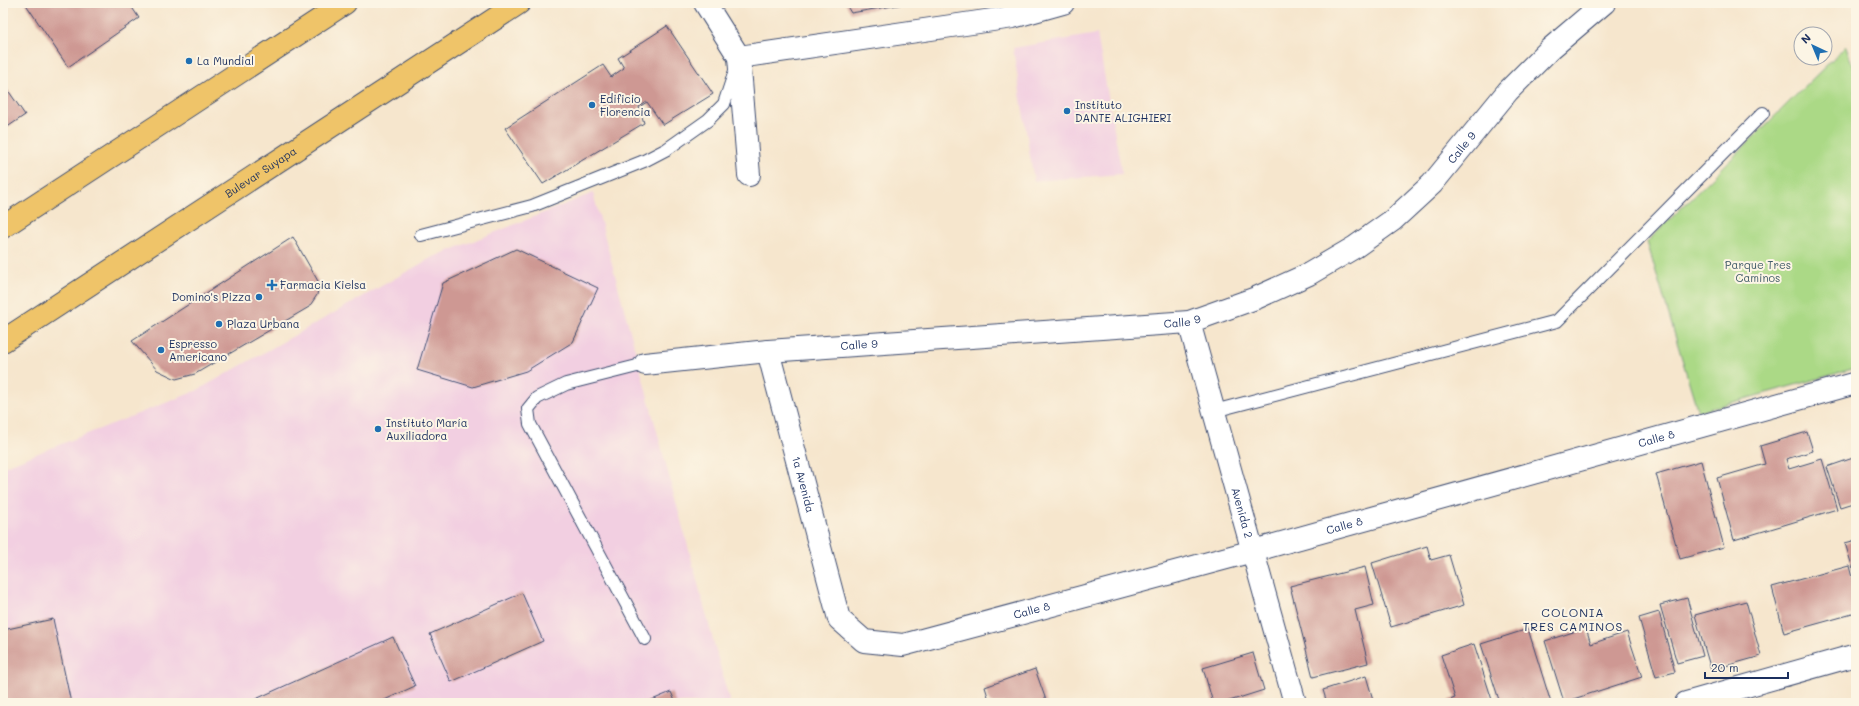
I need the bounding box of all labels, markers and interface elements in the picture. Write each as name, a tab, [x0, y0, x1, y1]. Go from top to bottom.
north arrow	[1793, 26, 1833, 66]
text: N	[1797, 30, 1814, 47]
place label: La Mundial	[197, 53, 254, 68]
marker: La Mundial	[184, 56, 194, 66]
place label: Edificio Florencia	[600, 91, 651, 119]
place label: Instituto DANTE ALIGHIERI	[1075, 97, 1172, 125]
marker: Edificio Florencia	[587, 100, 597, 110]
marker: Instituto DANTE ALIGHIERI	[1062, 106, 1072, 116]
street label: Calle 9	[1444, 128, 1479, 166]
street label: Bulevar Suyapa	[222, 143, 299, 201]
park label: Parque Tres Caminos	[1725, 257, 1791, 285]
place label: Farmacia Kielsa	[280, 277, 366, 292]
marker: Farmacia Kielsa	[267, 280, 277, 290]
place label: Domino's Pizza	[172, 289, 251, 304]
marker: Domino's Pizza	[254, 292, 264, 302]
street label: Calle 9	[1163, 310, 1203, 331]
place label: Plaza Urbana	[227, 316, 300, 331]
marker: Plaza Urbana	[214, 319, 224, 329]
street label: Calle 9	[840, 335, 879, 353]
place label: Espresso Americano	[169, 336, 227, 364]
marker: Espresso Americano	[156, 345, 166, 355]
place label: Instituto María Auxiliadora	[386, 415, 468, 443]
marker: Instituto María Auxiliadora	[373, 424, 383, 434]
street label: Calle 8	[1636, 426, 1677, 450]
street label: 1a Avenida	[789, 454, 819, 514]
street label: Avenida 2	[1228, 485, 1257, 540]
street label: Calle 8	[1324, 513, 1365, 537]
street label: Calle 8	[1012, 598, 1052, 622]
district label: COLONIA TRES CAMINOS	[1523, 604, 1623, 634]
scale bar	[1705, 654, 1788, 680]
text: 20 m	[1711, 659, 1739, 675]

